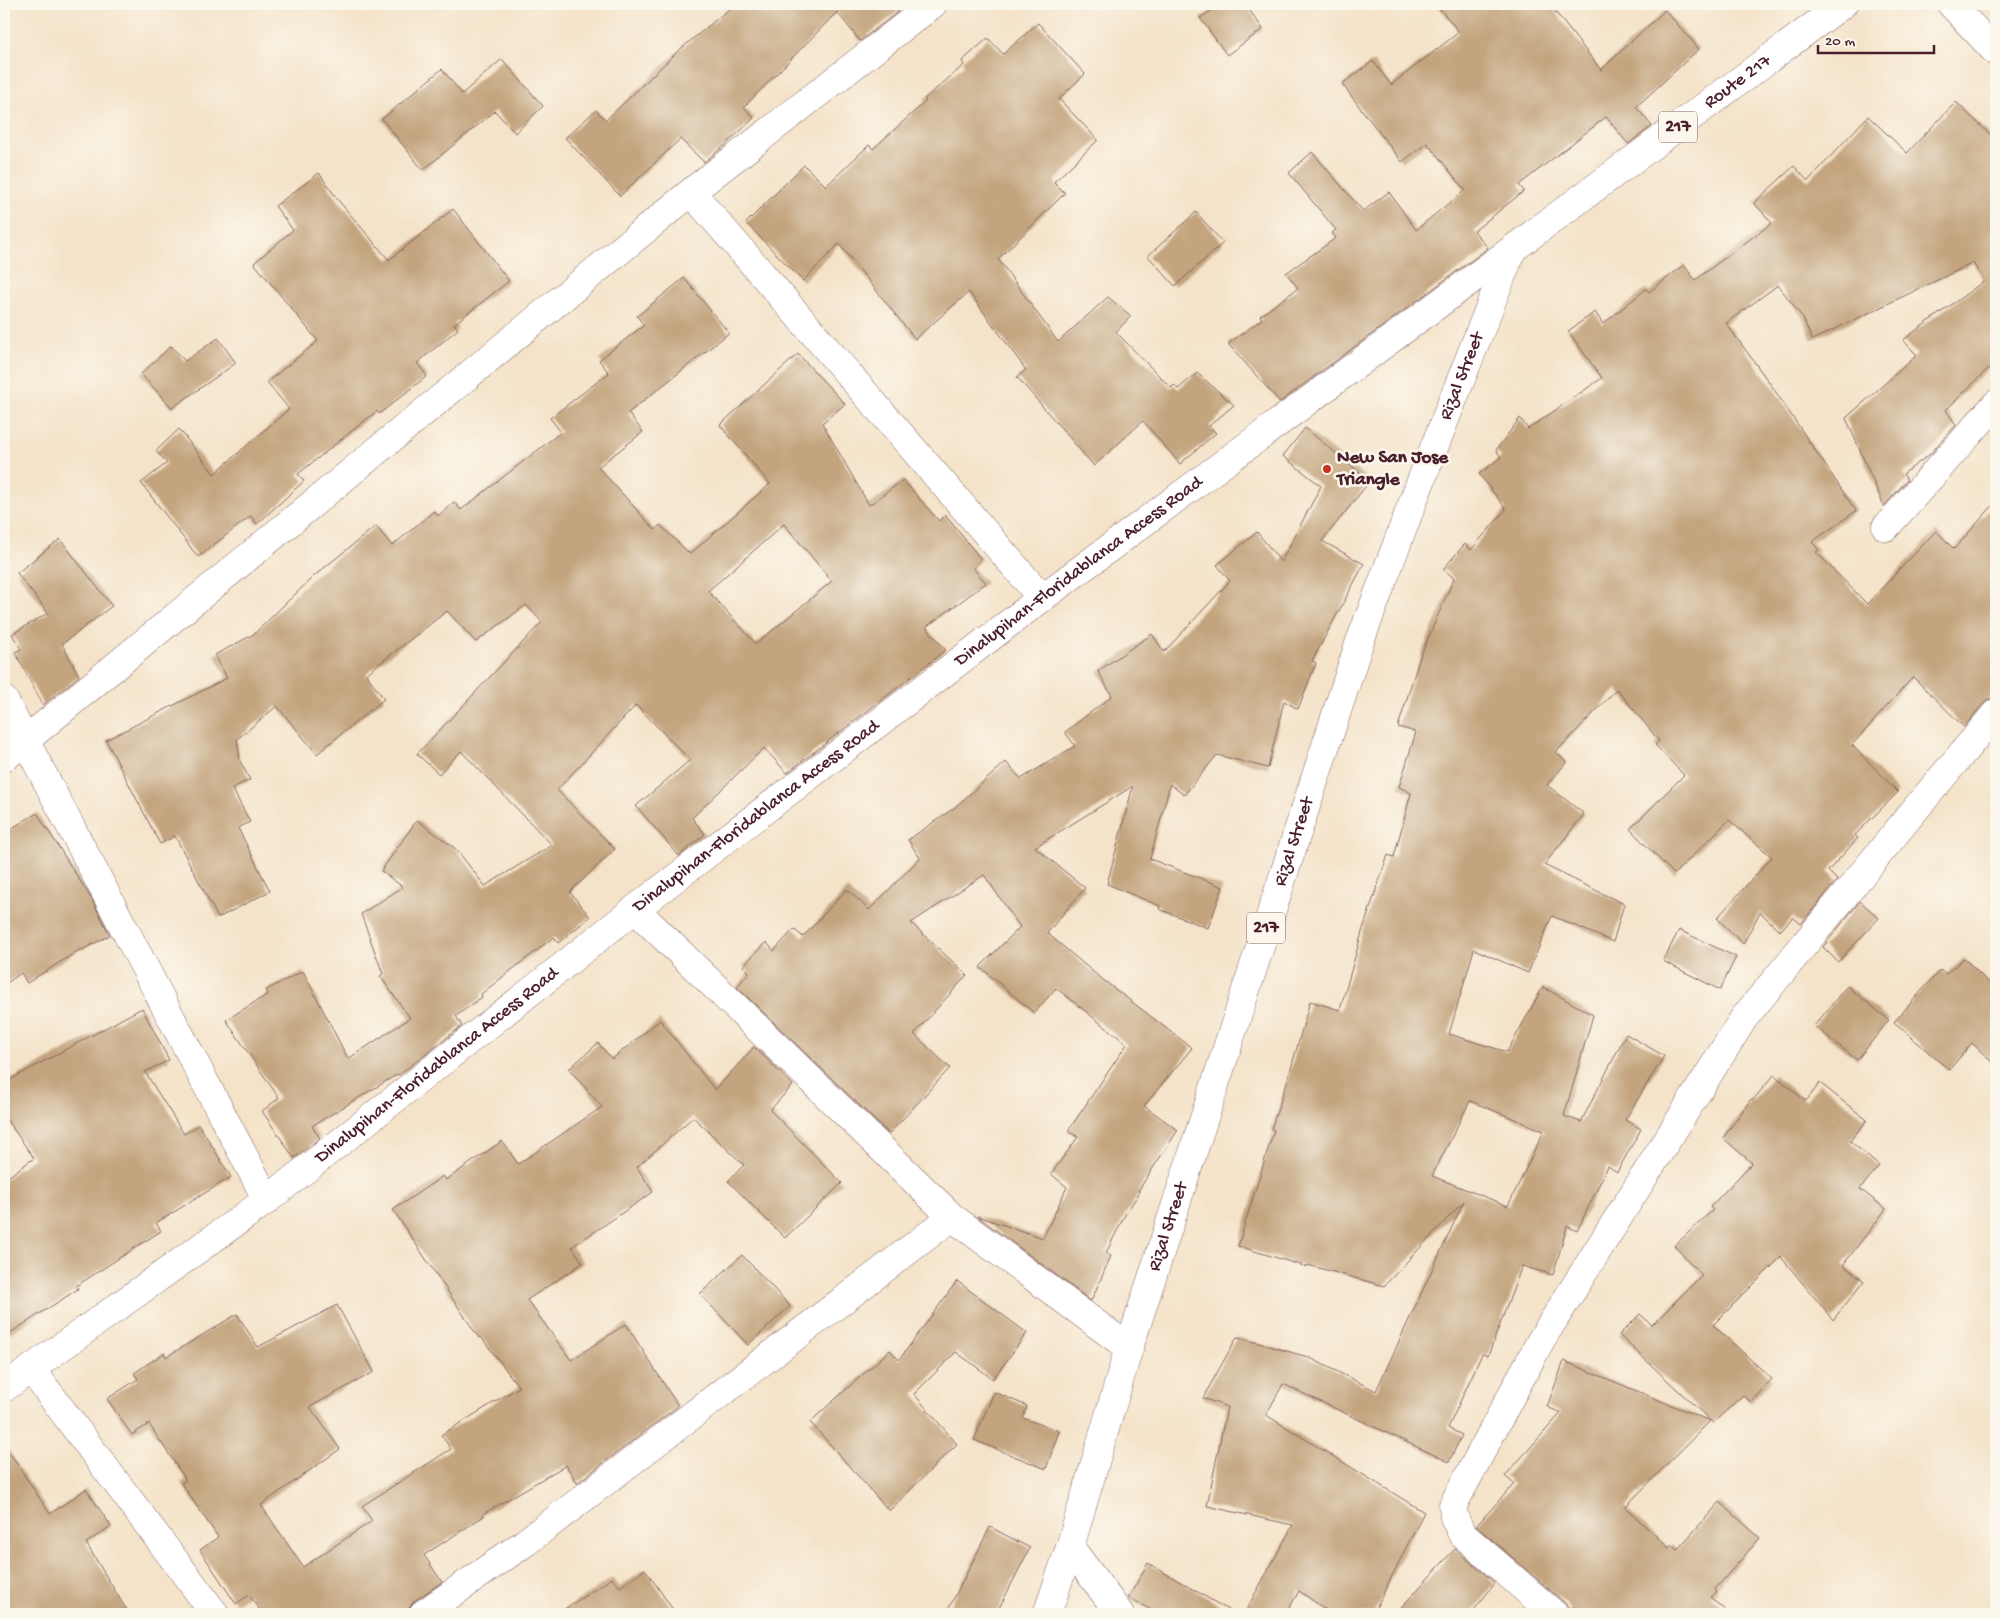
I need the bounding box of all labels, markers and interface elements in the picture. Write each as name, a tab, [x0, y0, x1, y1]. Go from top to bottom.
scale bar	[1818, 22, 1934, 54]
text: 20 m	[1825, 33, 1855, 51]
street label: Route 217	[1700, 49, 1777, 114]
road number: 217	[1659, 111, 1697, 142]
street label: Rizal Street	[1435, 327, 1491, 423]
place label: New San Jose Triangle	[1335, 447, 1449, 492]
marker: New San Jose Triangle	[1321, 463, 1333, 475]
street label: Dinalupihan-Floridablanca Access Road	[949, 470, 1209, 673]
street label: Dinalupihan-Floridablanca Access Road	[627, 714, 886, 919]
street label: Rizal Street	[1269, 792, 1320, 889]
road number: 217	[1247, 912, 1285, 944]
street label: Dinalupihan-Floridablanca Access Road	[309, 961, 565, 1170]
street label: Rizal Street	[1143, 1177, 1195, 1274]

